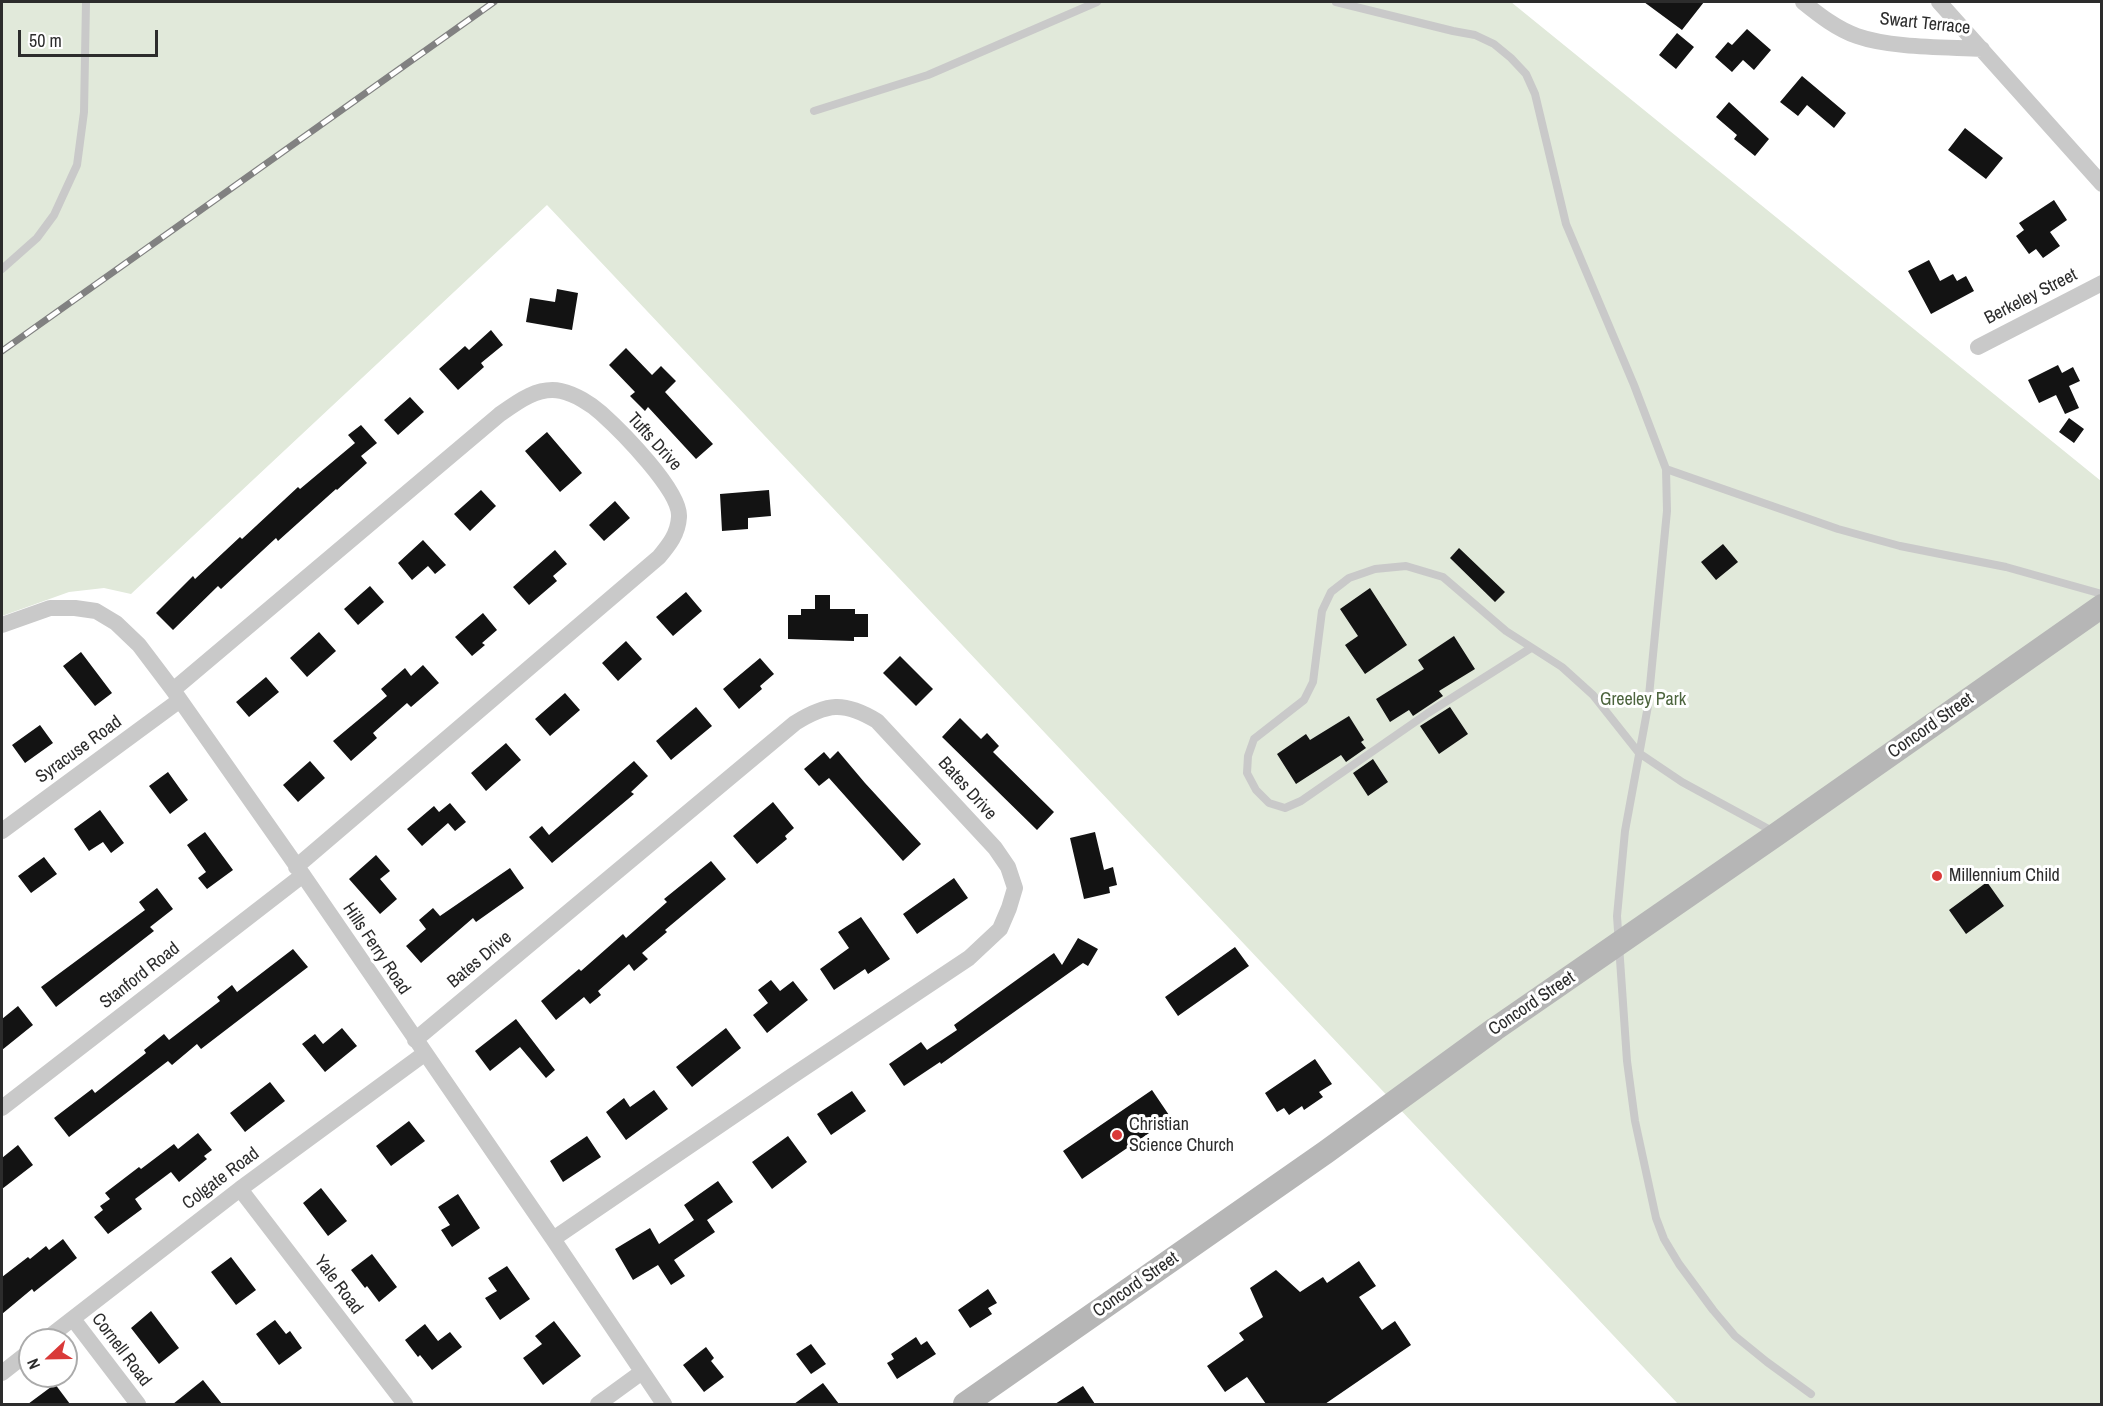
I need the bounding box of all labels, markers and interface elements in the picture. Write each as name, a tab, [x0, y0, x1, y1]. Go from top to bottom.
street label: Swart Terrace	[1879, 9, 1971, 39]
scale bar	[21, 18, 160, 56]
text: 50 m	[29, 28, 62, 53]
street label: Berkeley Street	[1981, 264, 2081, 330]
street label: Tufts Drive	[622, 408, 686, 476]
park label: Greeley Park	[1600, 689, 1686, 711]
street label: Concord Street	[1884, 689, 1978, 763]
street label: Syracuse Road	[32, 712, 126, 788]
street label: Bates Drive	[933, 753, 1001, 825]
place label: Millennium Child	[1949, 865, 2060, 887]
marker: Millennium Child	[1930, 869, 1944, 883]
street label: Hills Ferry Road	[337, 899, 415, 999]
street label: Bates Drive	[444, 927, 516, 993]
street label: Stanford Road	[96, 938, 184, 1014]
street label: Concord Street	[1485, 967, 1579, 1041]
place label: Christian Science Church	[1129, 1114, 1234, 1156]
marker: Christian Science Church	[1110, 1128, 1124, 1142]
street label: Colgate Road	[178, 1143, 264, 1215]
street label: Concord Street	[1089, 1248, 1183, 1322]
street label: Yale Road	[309, 1251, 367, 1319]
street label: Cornell Road	[86, 1309, 156, 1391]
north arrow	[18, 1328, 78, 1388]
text: N	[21, 1355, 45, 1373]

